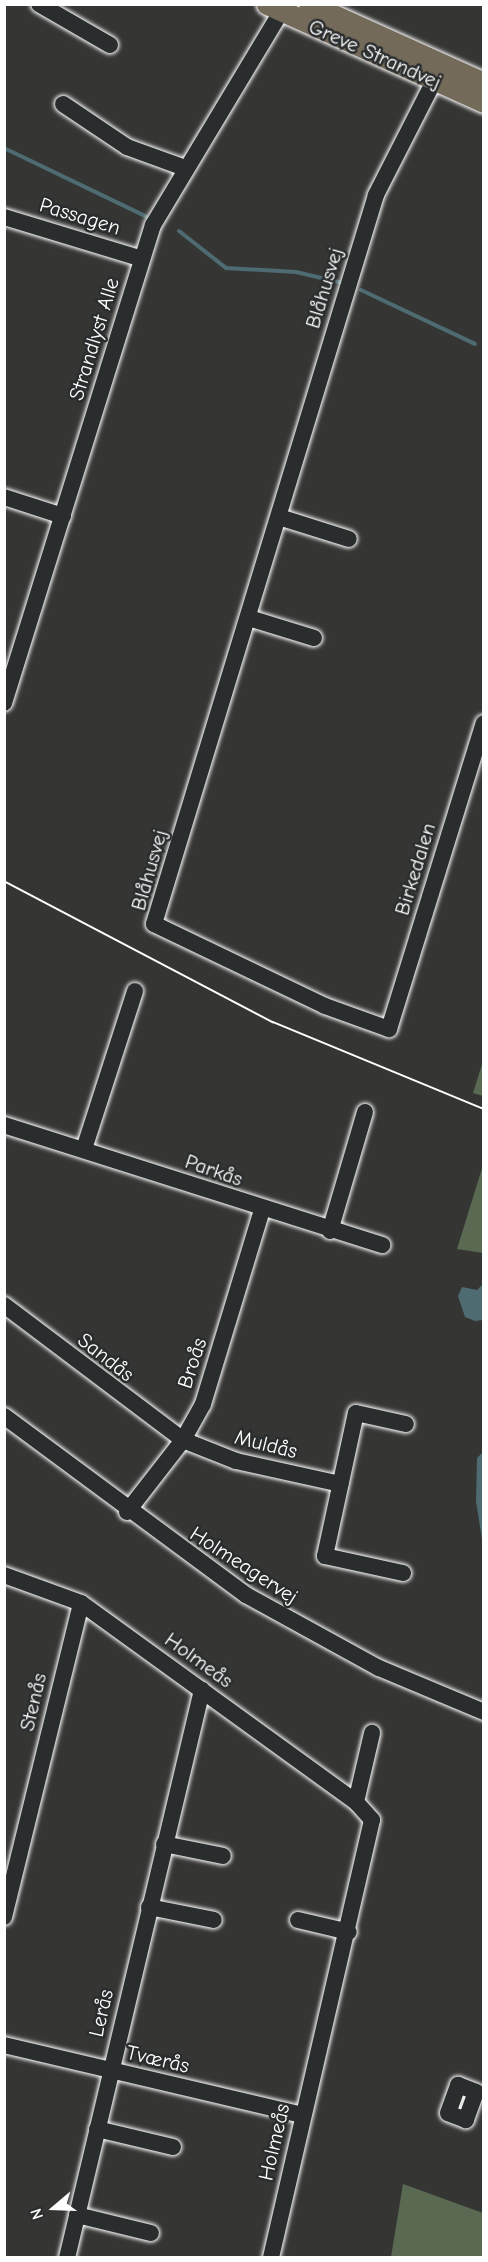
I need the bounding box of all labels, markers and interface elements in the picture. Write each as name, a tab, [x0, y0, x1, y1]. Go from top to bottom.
street label: Greve Strandvej	[305, 14, 445, 94]
street label: Passagen	[37, 192, 123, 240]
street label: Blåhusvej	[300, 245, 348, 331]
street label: Strandlyst Alle	[63, 275, 125, 403]
street label: Birkedalen	[389, 820, 441, 918]
street label: Blåhusvej	[125, 827, 173, 913]
street label: Parkås	[182, 1148, 246, 1192]
street label: Sandås	[73, 1327, 139, 1387]
street label: Broås	[172, 1335, 212, 1391]
street label: Muldås	[232, 1424, 300, 1464]
street label: Holmeagervej	[185, 1521, 303, 1609]
street label: Holmeås	[160, 1627, 238, 1693]
street label: Stenås	[14, 1671, 52, 1733]
street label: Lerås	[83, 1987, 119, 2039]
street label: Tværås	[124, 2040, 192, 2078]
street label: Holmeås	[253, 2101, 295, 2183]
north arrow	[24, 2178, 84, 2238]
text: N	[27, 2206, 47, 2222]

